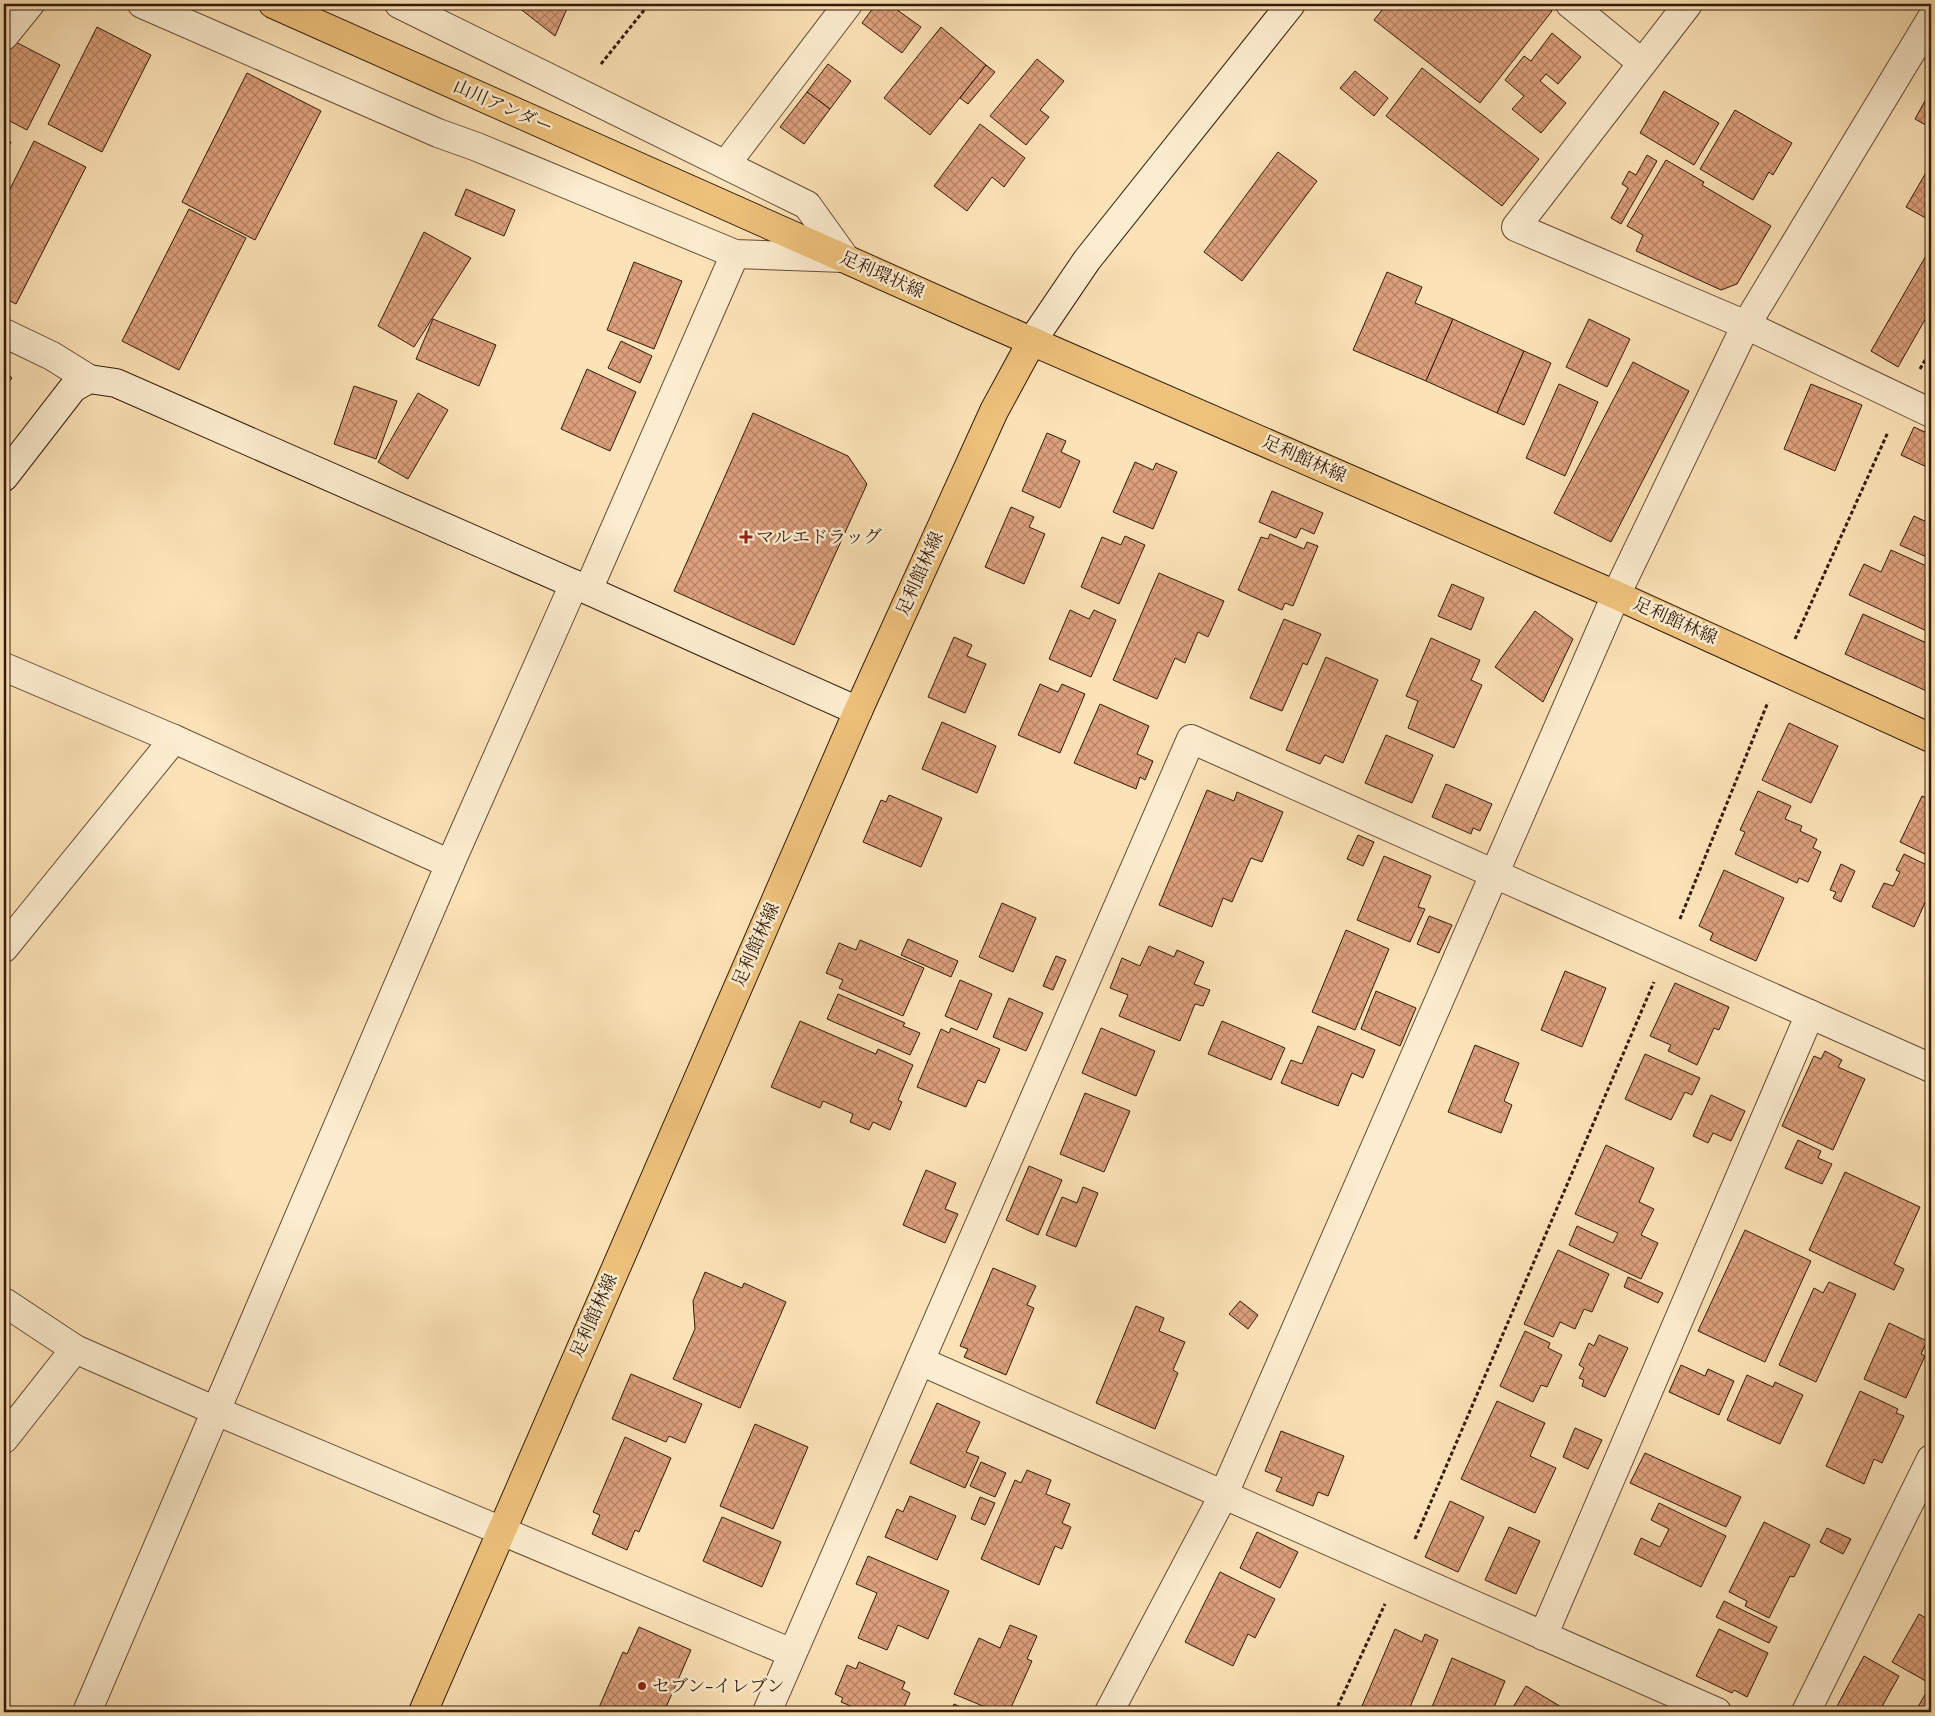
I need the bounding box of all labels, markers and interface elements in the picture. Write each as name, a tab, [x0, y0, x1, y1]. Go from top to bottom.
street label: 山川アンダー	[449, 74, 557, 140]
street label: 足利環状線	[836, 245, 928, 305]
street label: 足利館林線	[1258, 429, 1350, 489]
place label: マルエドラッグ	[756, 525, 882, 550]
street label: 足利館林線	[890, 528, 950, 620]
marker: マルエドラッグ	[740, 531, 752, 543]
street label: 足利館林線	[1629, 591, 1721, 651]
street label: 足利館林線	[726, 899, 786, 991]
street label: 足利館林線	[564, 1270, 624, 1362]
place label: セブン-イレブン	[652, 1674, 785, 1699]
marker: セブン-イレブン	[636, 1680, 648, 1692]

